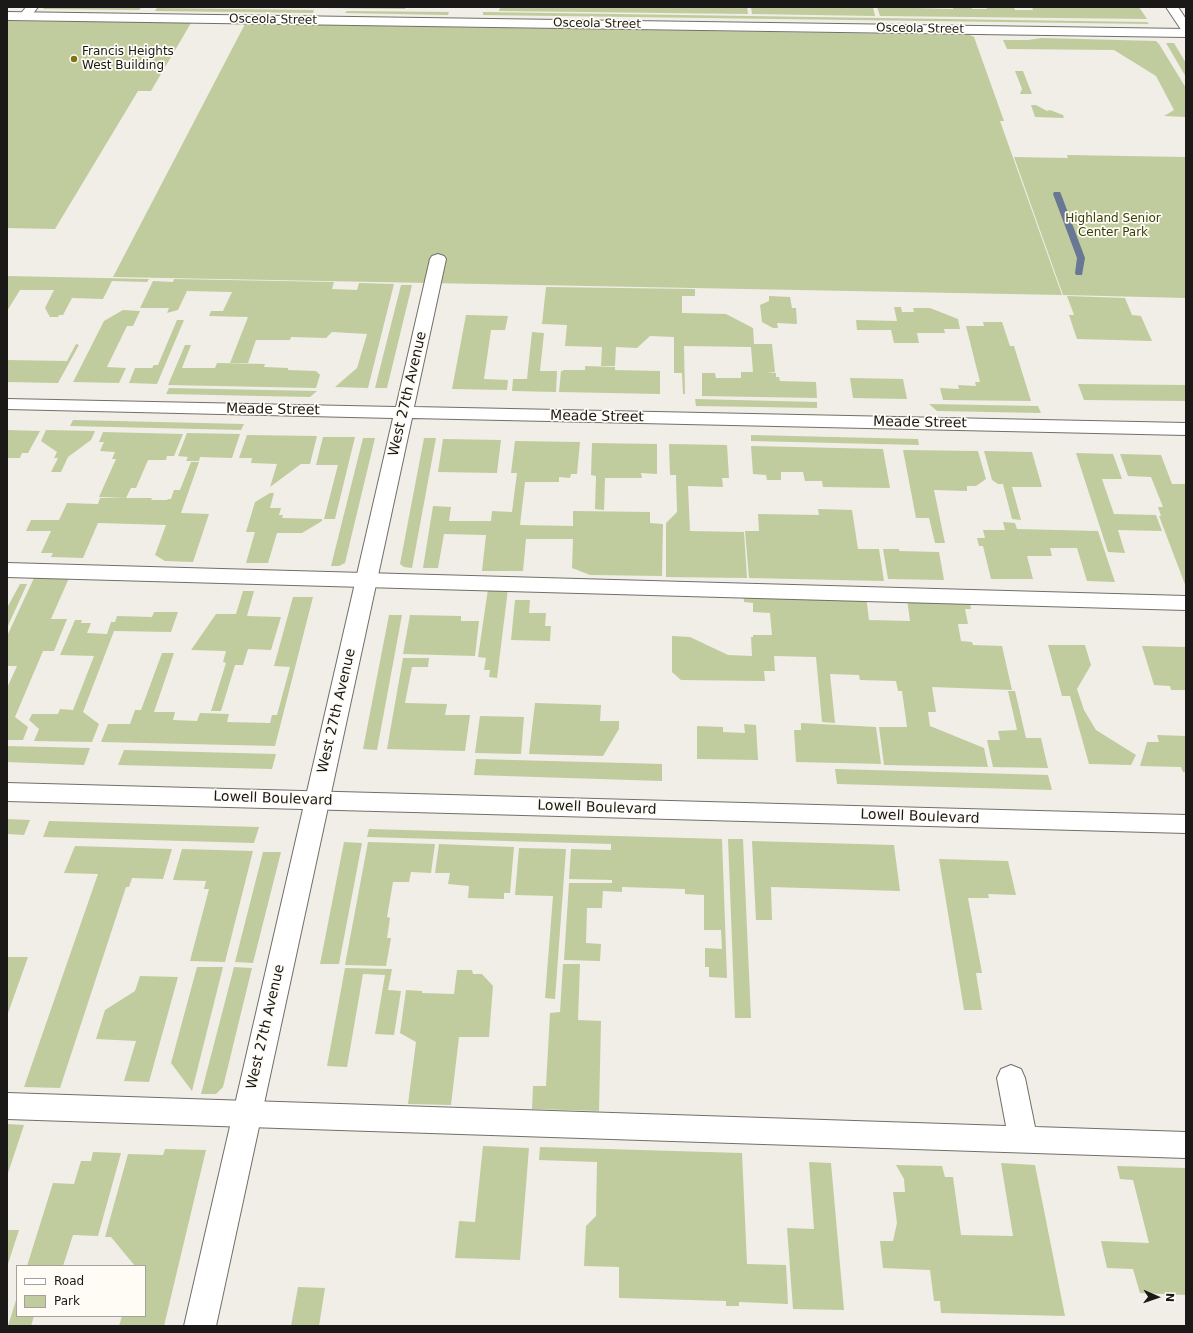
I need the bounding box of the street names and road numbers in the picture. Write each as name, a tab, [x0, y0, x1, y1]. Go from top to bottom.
street label: Osceola Street	[229, 12, 317, 28]
street label: Osceola Street	[553, 16, 641, 32]
street label: Osceola Street	[876, 21, 964, 37]
street label: West 27th Avenue	[385, 330, 431, 458]
street label: Meade Street	[226, 401, 320, 419]
street label: Meade Street	[550, 408, 644, 426]
street label: Meade Street	[873, 414, 967, 432]
street label: West 27th Avenue	[314, 647, 360, 775]
street label: Lowell Boulevard	[213, 789, 333, 809]
street label: Lowell Boulevard	[537, 798, 657, 818]
street label: Lowell Boulevard	[860, 807, 980, 827]
street label: West 27th Avenue	[243, 963, 289, 1091]

